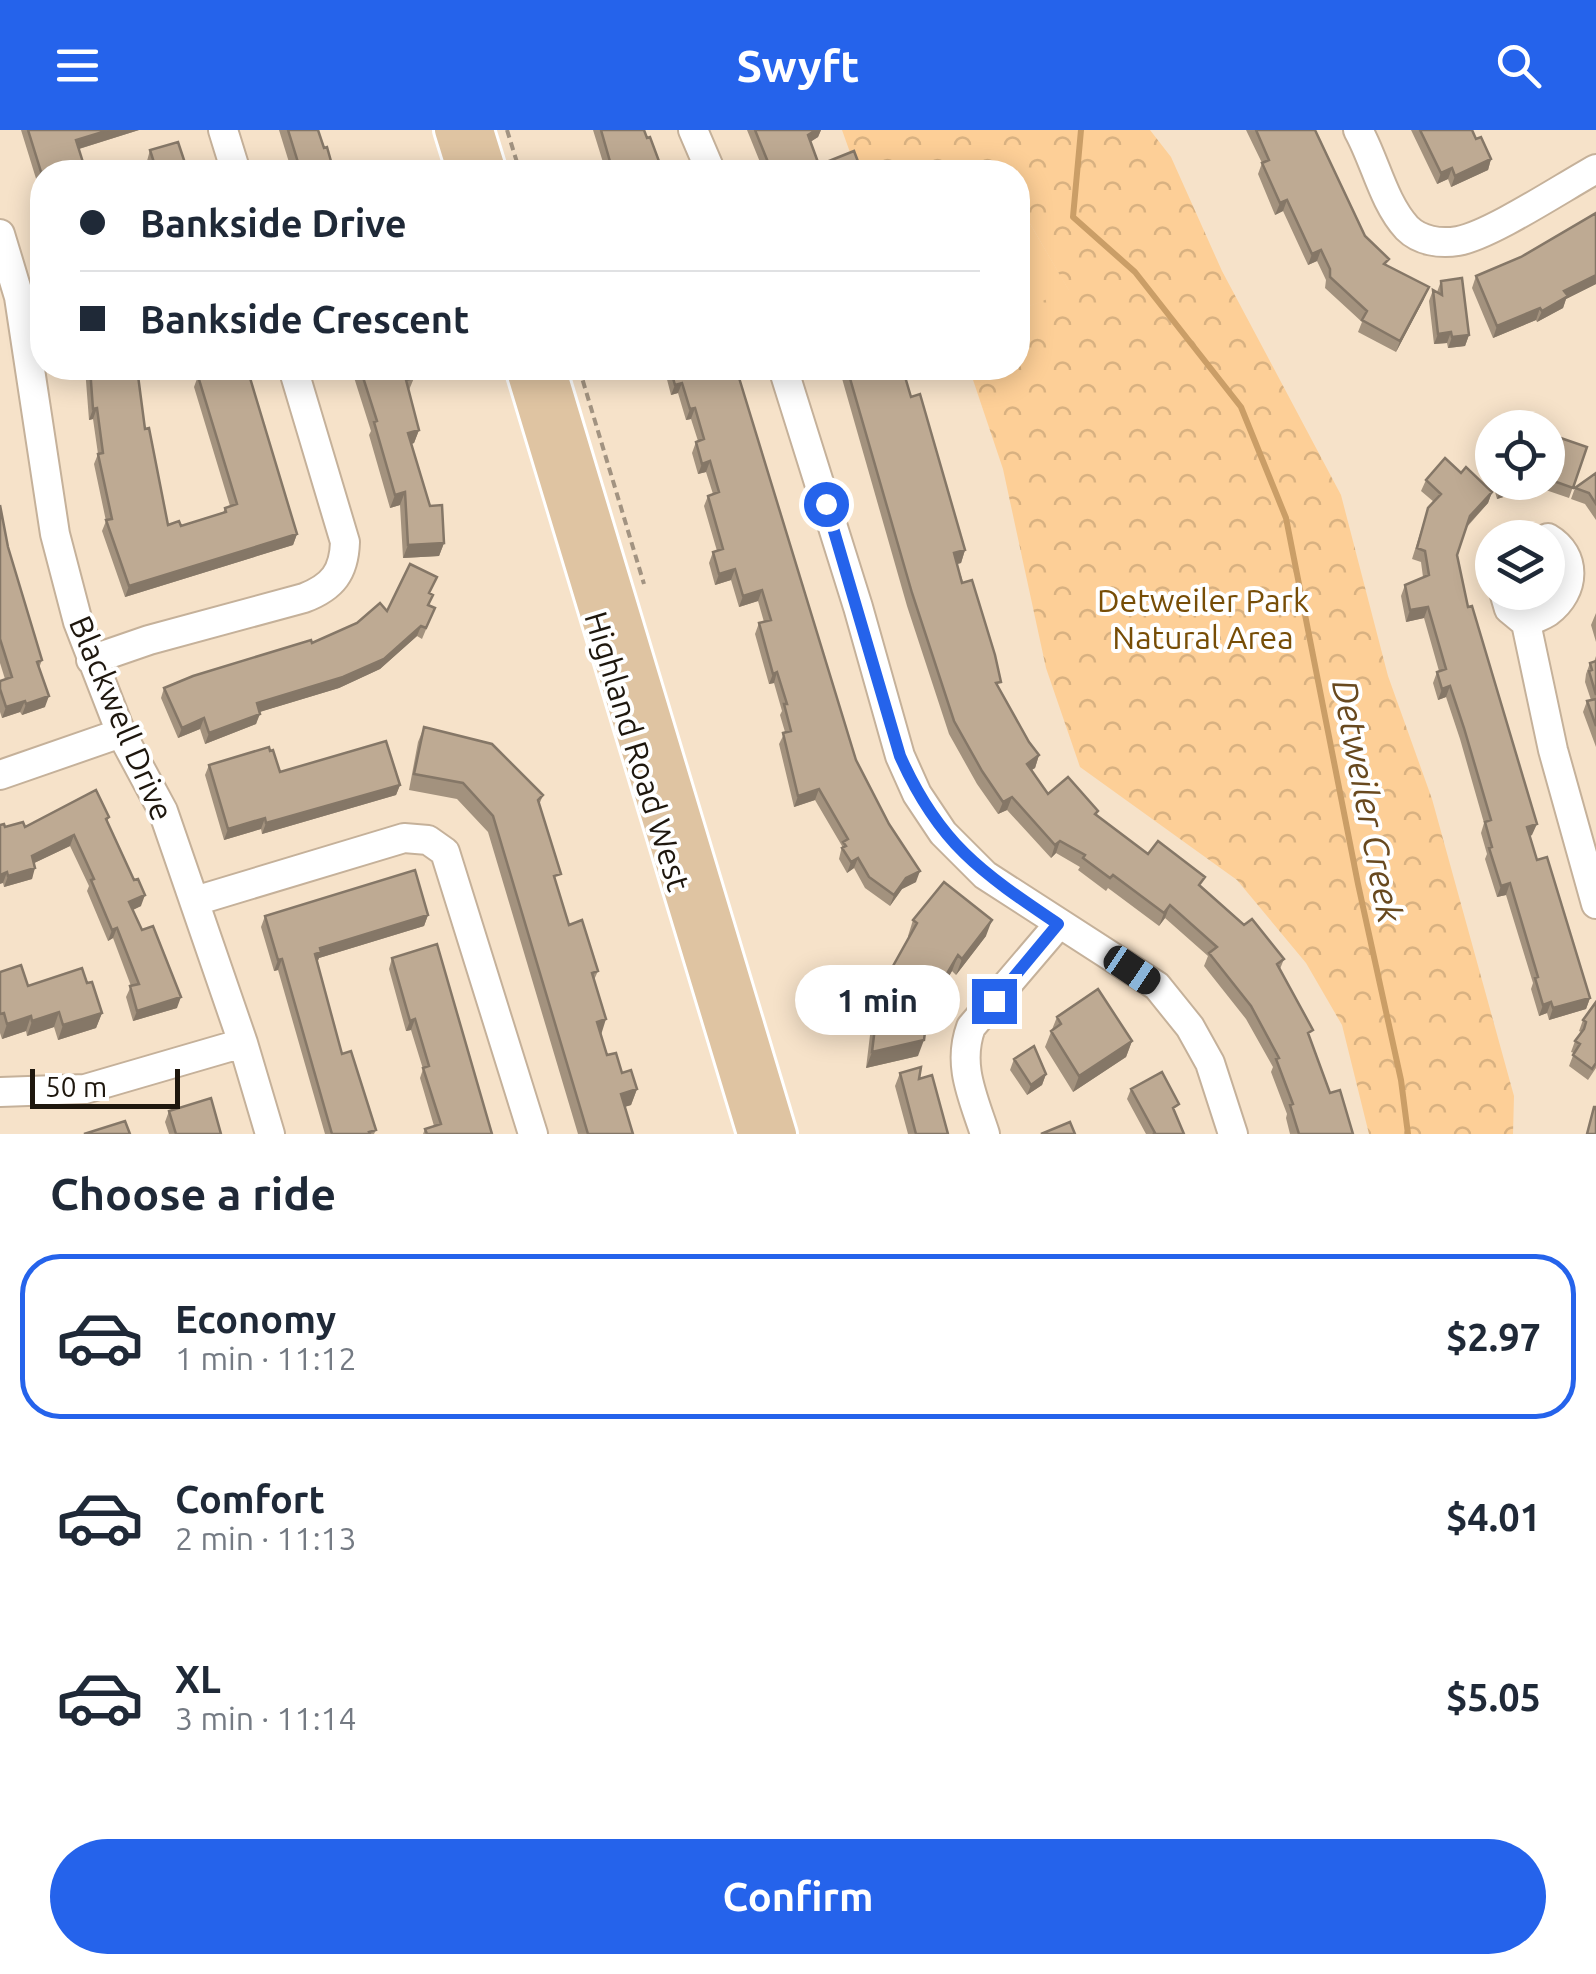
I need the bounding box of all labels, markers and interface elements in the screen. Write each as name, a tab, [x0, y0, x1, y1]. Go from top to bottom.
icon: menu	[50, 38, 105, 93]
icon: search	[1491, 38, 1546, 93]
text: Swyft	[736, 40, 860, 91]
text: Bankside Drive	[140, 202, 407, 244]
text: Bankside Crescent	[140, 298, 469, 340]
map controls	[1475, 410, 1565, 610]
button: locate	[1475, 410, 1565, 500]
route start	[804, 482, 849, 527]
button: layers	[1475, 520, 1565, 610]
park label: Detweiler Park Natural Area	[1097, 582, 1309, 655]
street label: Highland Road West	[578, 607, 698, 895]
street label: Blackwell Drive	[63, 610, 181, 826]
water label: Detweiler Creek	[1325, 676, 1411, 926]
car	[1099, 941, 1165, 999]
callout: 1 min	[794, 966, 959, 1036]
route end	[972, 979, 1017, 1024]
text: 1 min	[837, 982, 918, 1018]
scale bar	[30, 1064, 180, 1108]
text: 50 m	[45, 1071, 107, 1102]
text: Choose a ride	[50, 1168, 336, 1219]
icon: car	[55, 1292, 145, 1382]
text: Economy	[175, 1298, 336, 1340]
text: $2.97	[1446, 1316, 1541, 1358]
text: 1 min · 11:12	[175, 1340, 357, 1376]
icon: car	[55, 1472, 145, 1562]
text: Comfort	[175, 1478, 325, 1520]
text: $4.01	[1446, 1496, 1541, 1538]
text: 2 min · 11:13	[175, 1520, 357, 1556]
icon: car	[55, 1652, 145, 1742]
text: XL	[175, 1658, 221, 1700]
text: $5.05	[1446, 1676, 1541, 1718]
text: 3 min · 11:14	[175, 1700, 357, 1736]
button: Confirm	[50, 1839, 1546, 1954]

